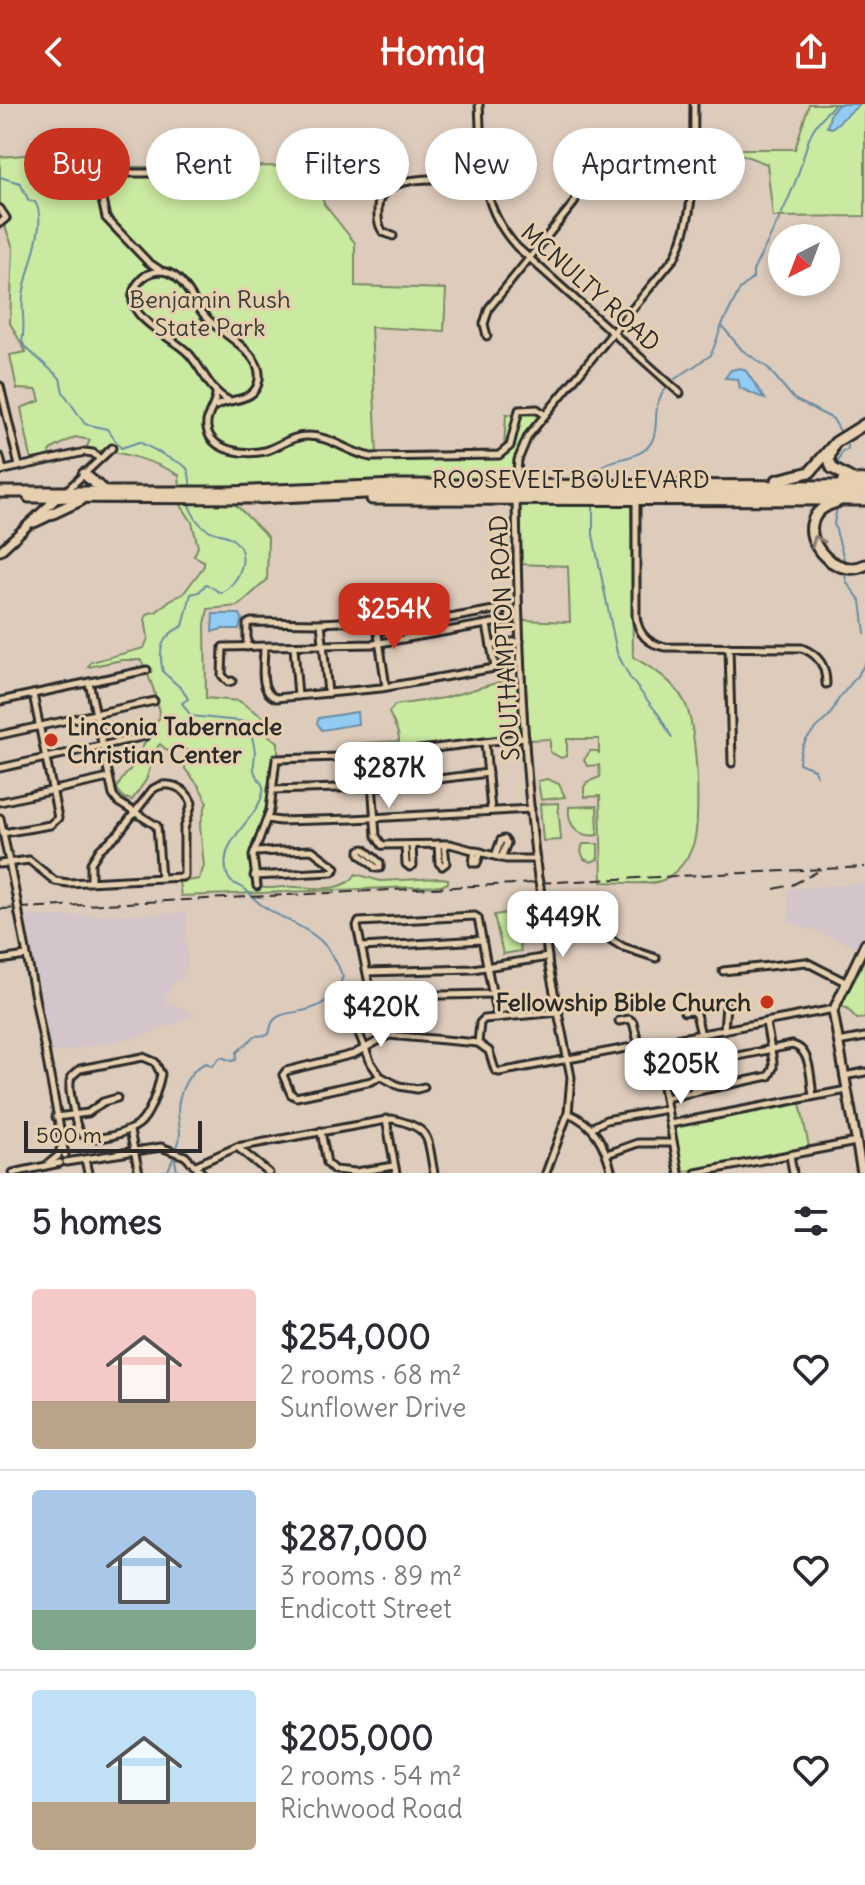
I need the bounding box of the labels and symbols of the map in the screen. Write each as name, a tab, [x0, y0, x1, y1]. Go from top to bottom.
street label: MCNULTY ROAD	[515, 217, 667, 357]
north arrow	[768, 224, 840, 296]
park label: Benjamin Rush State Park	[129, 284, 291, 342]
street label: ROOSEVELT BOULEVARD	[432, 464, 710, 494]
street label: SOUTHAMPTON ROAD	[483, 514, 525, 762]
one-way arrow	[810, 535, 826, 549]
pin: $254K	[338, 583, 450, 651]
place label: Linconia Tabernacle Christian Center	[67, 711, 282, 769]
marker: Linconia Tabernacle Christian Center	[42, 731, 60, 749]
pin: $287K	[333, 742, 445, 810]
pin: $449K	[507, 891, 619, 959]
pin: $420K	[325, 981, 437, 1049]
place label: Fellowship Bible Church	[496, 987, 751, 1017]
marker: Fellowship Bible Church	[758, 993, 776, 1011]
pin: $205K	[625, 1038, 737, 1106]
scale bar	[24, 1117, 202, 1153]

